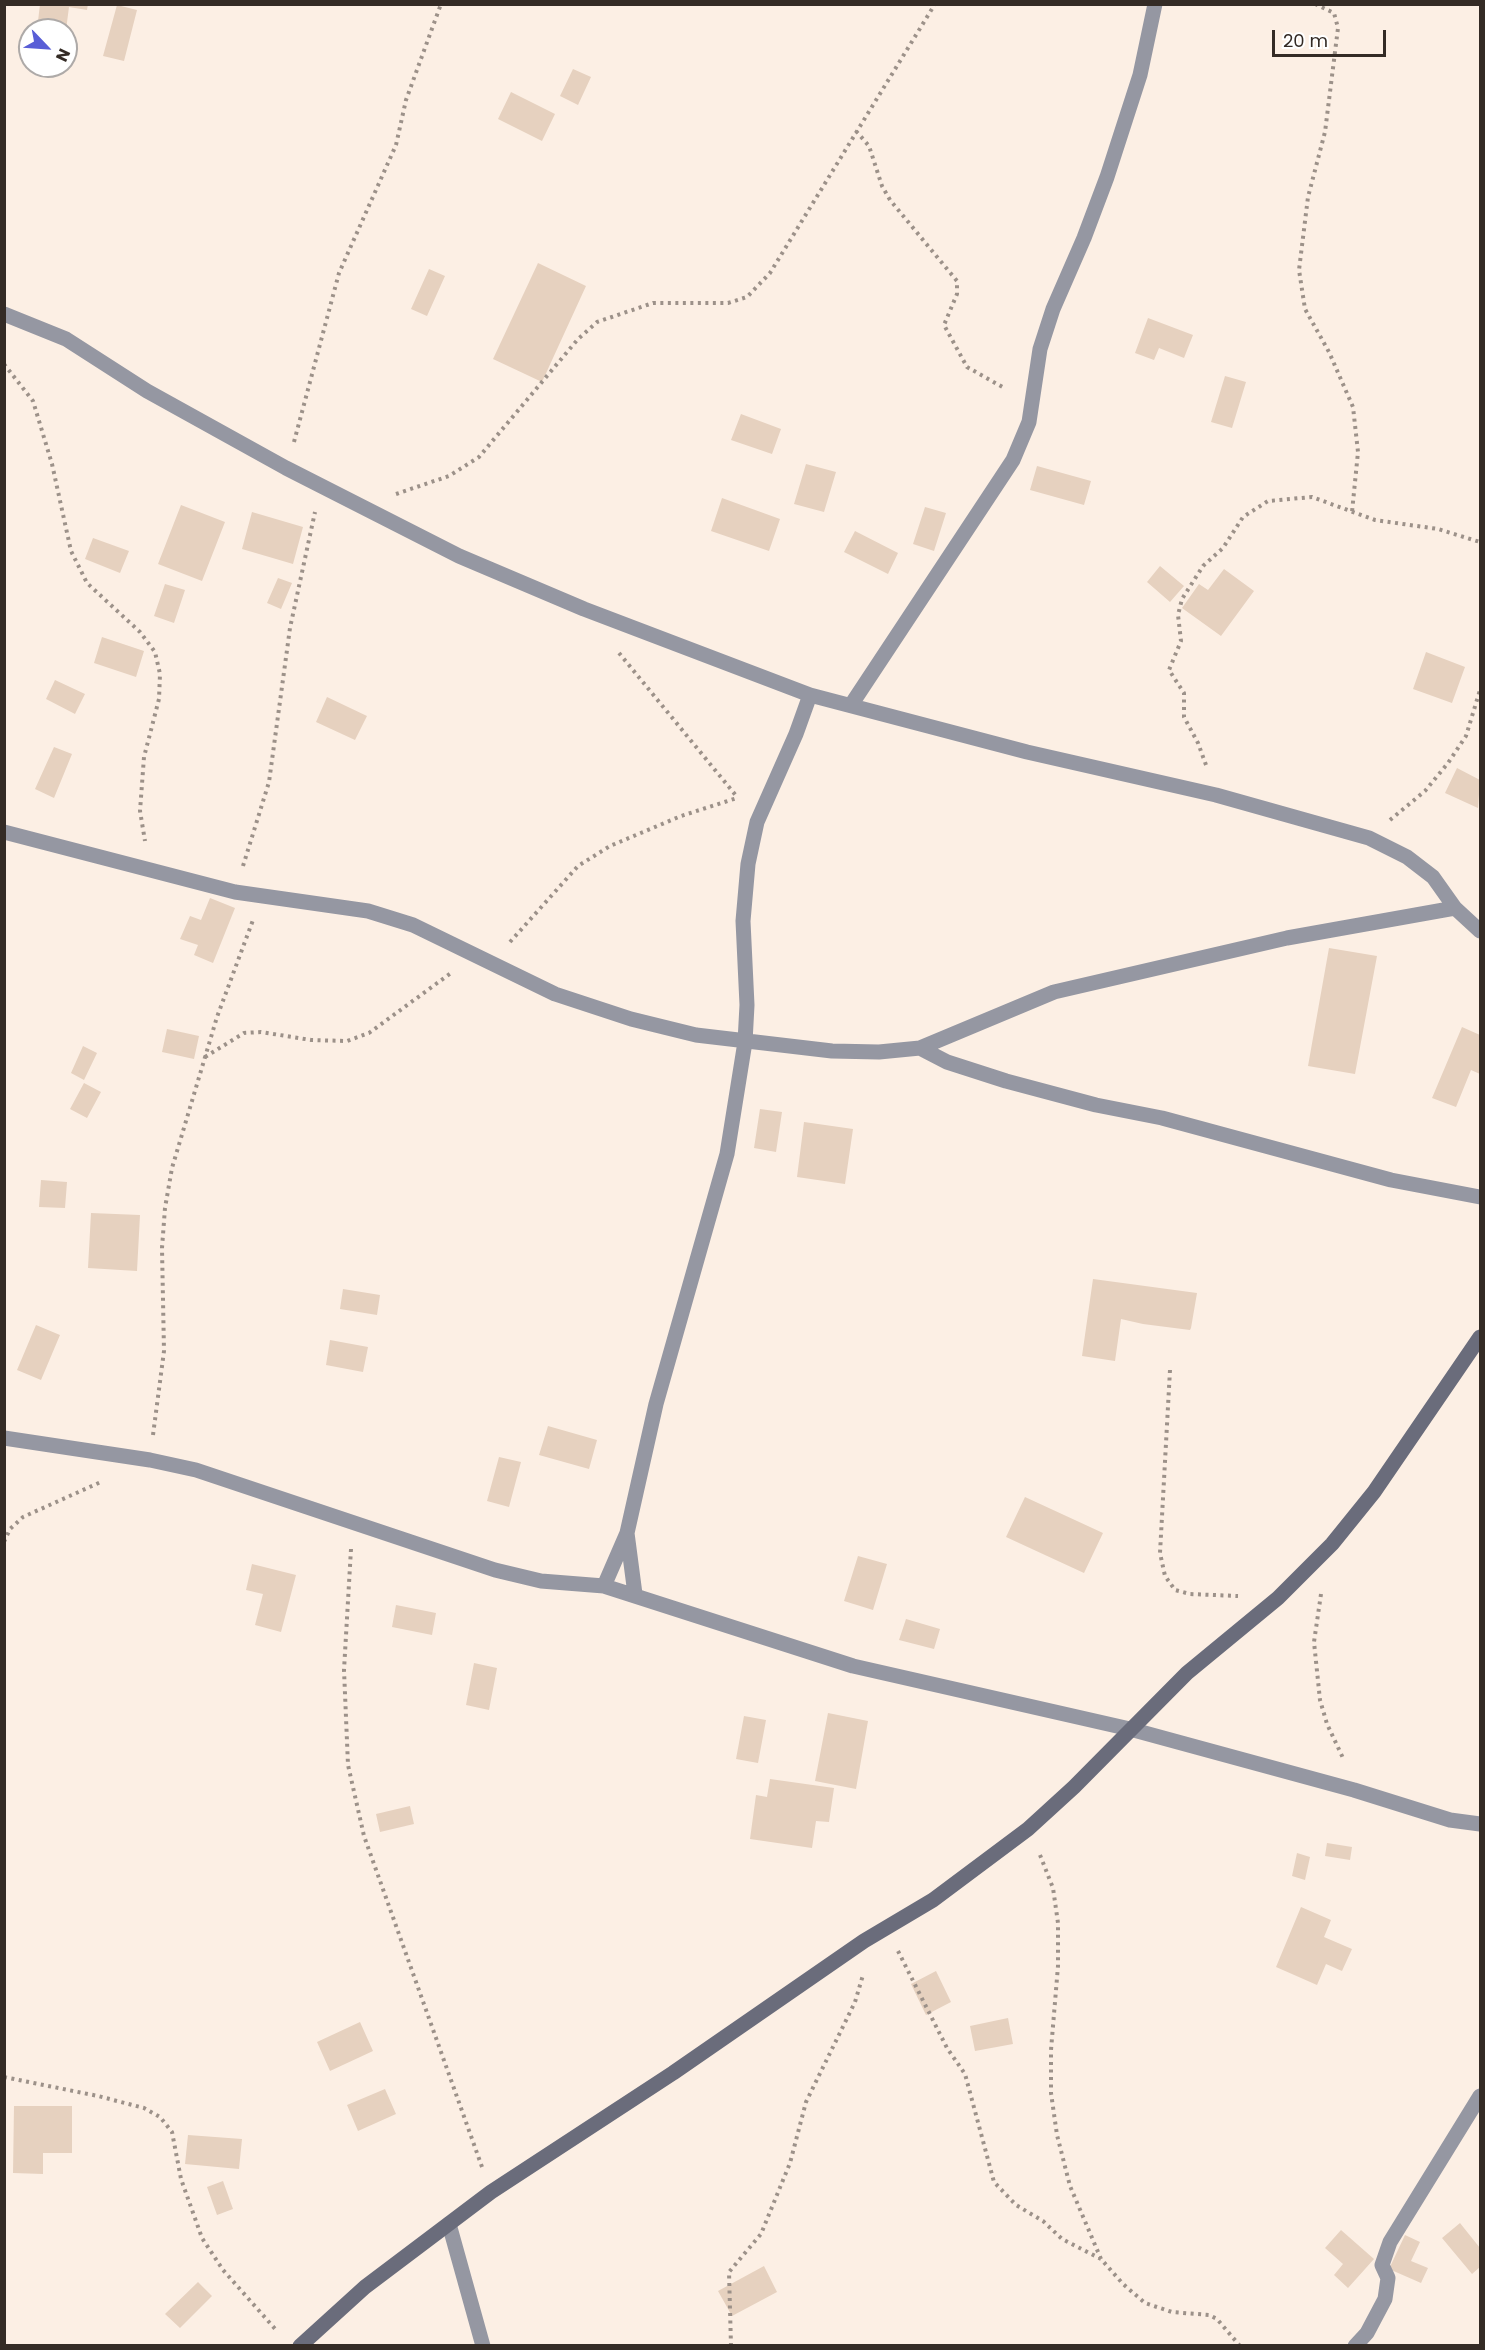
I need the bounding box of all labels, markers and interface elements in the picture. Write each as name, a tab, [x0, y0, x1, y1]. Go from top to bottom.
north arrow	[18, 18, 78, 78]
scale bar	[1275, 18, 1389, 56]
text: 20 m	[1283, 28, 1328, 53]
text: N	[50, 45, 76, 65]

